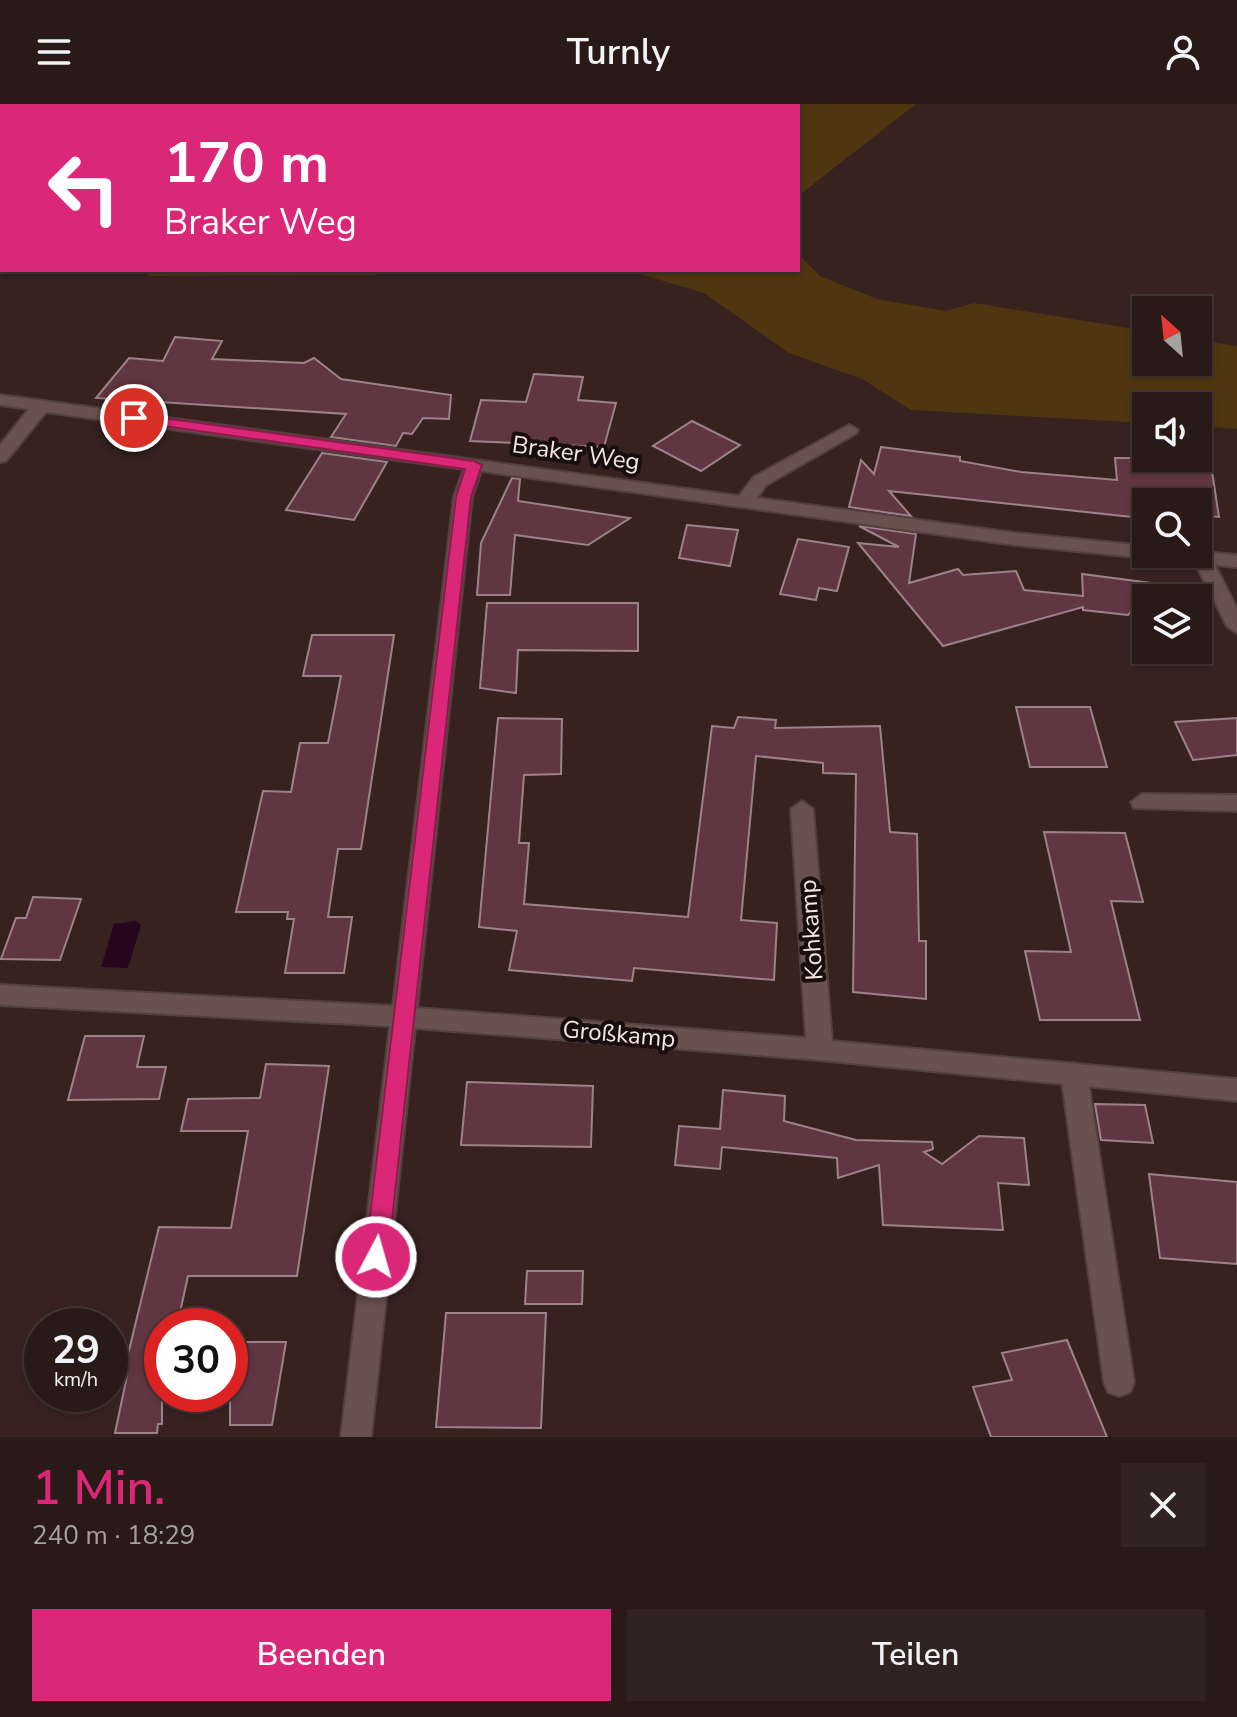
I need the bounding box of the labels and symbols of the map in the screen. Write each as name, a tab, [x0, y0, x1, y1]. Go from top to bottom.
north arrow	[1132, 296, 1212, 376]
pin	[100, 384, 168, 452]
street label: Braker Weg	[510, 428, 642, 478]
street label: Kohkamp	[792, 879, 830, 981]
street label: Großkamp	[561, 1013, 677, 1055]
position arrow	[334, 1215, 418, 1299]
speed limit sign: 30	[144, 1308, 248, 1412]

